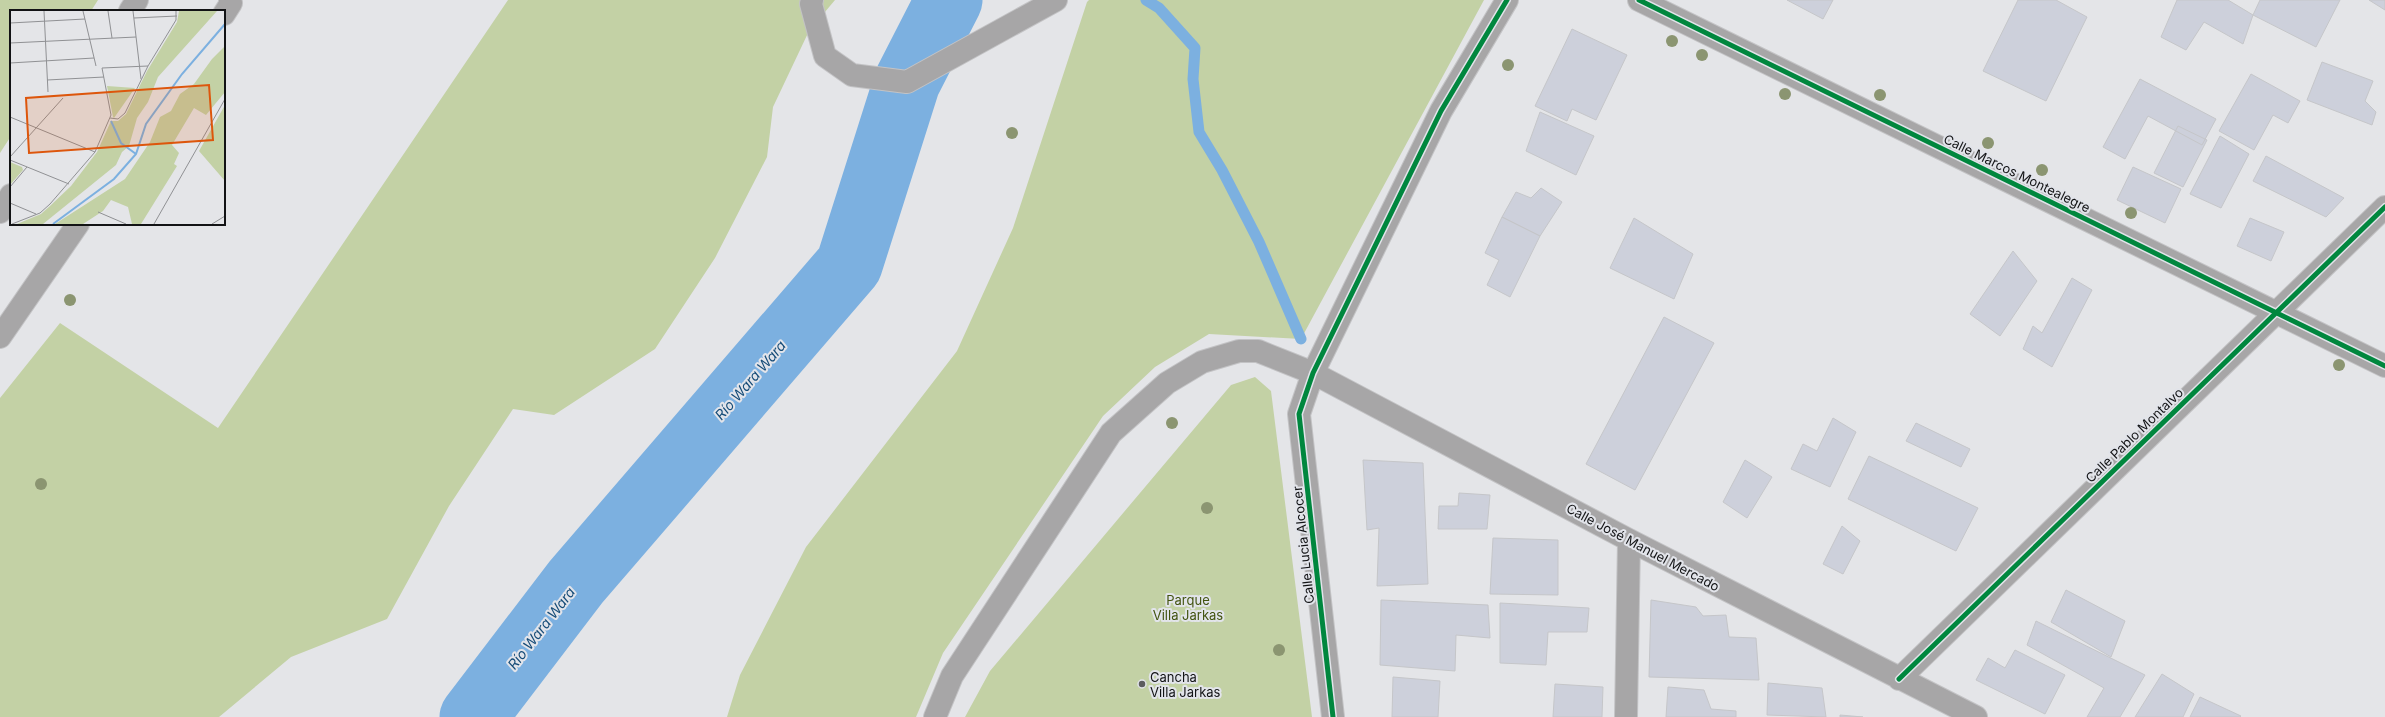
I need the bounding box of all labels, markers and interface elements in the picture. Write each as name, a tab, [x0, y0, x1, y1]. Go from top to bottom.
inset map	[10, 10, 225, 225]
street label: Calle Marcos Montealegre	[1941, 130, 2093, 216]
water label: Río Wara Wara	[711, 337, 789, 423]
street label: Calle Pablo Montalvo	[2082, 384, 2186, 486]
street label: Calle Lucia Alcocer	[1289, 485, 1317, 605]
street label: Calle José Manuel Mercado	[1564, 500, 1722, 594]
water label: Río Wara Wara	[504, 583, 579, 672]
park label: Parque Villa Jarkas	[1153, 592, 1223, 623]
place label: Cancha Villa Jarkas	[1150, 669, 1221, 700]
marker: Cancha Villa Jarkas	[1137, 679, 1147, 689]

